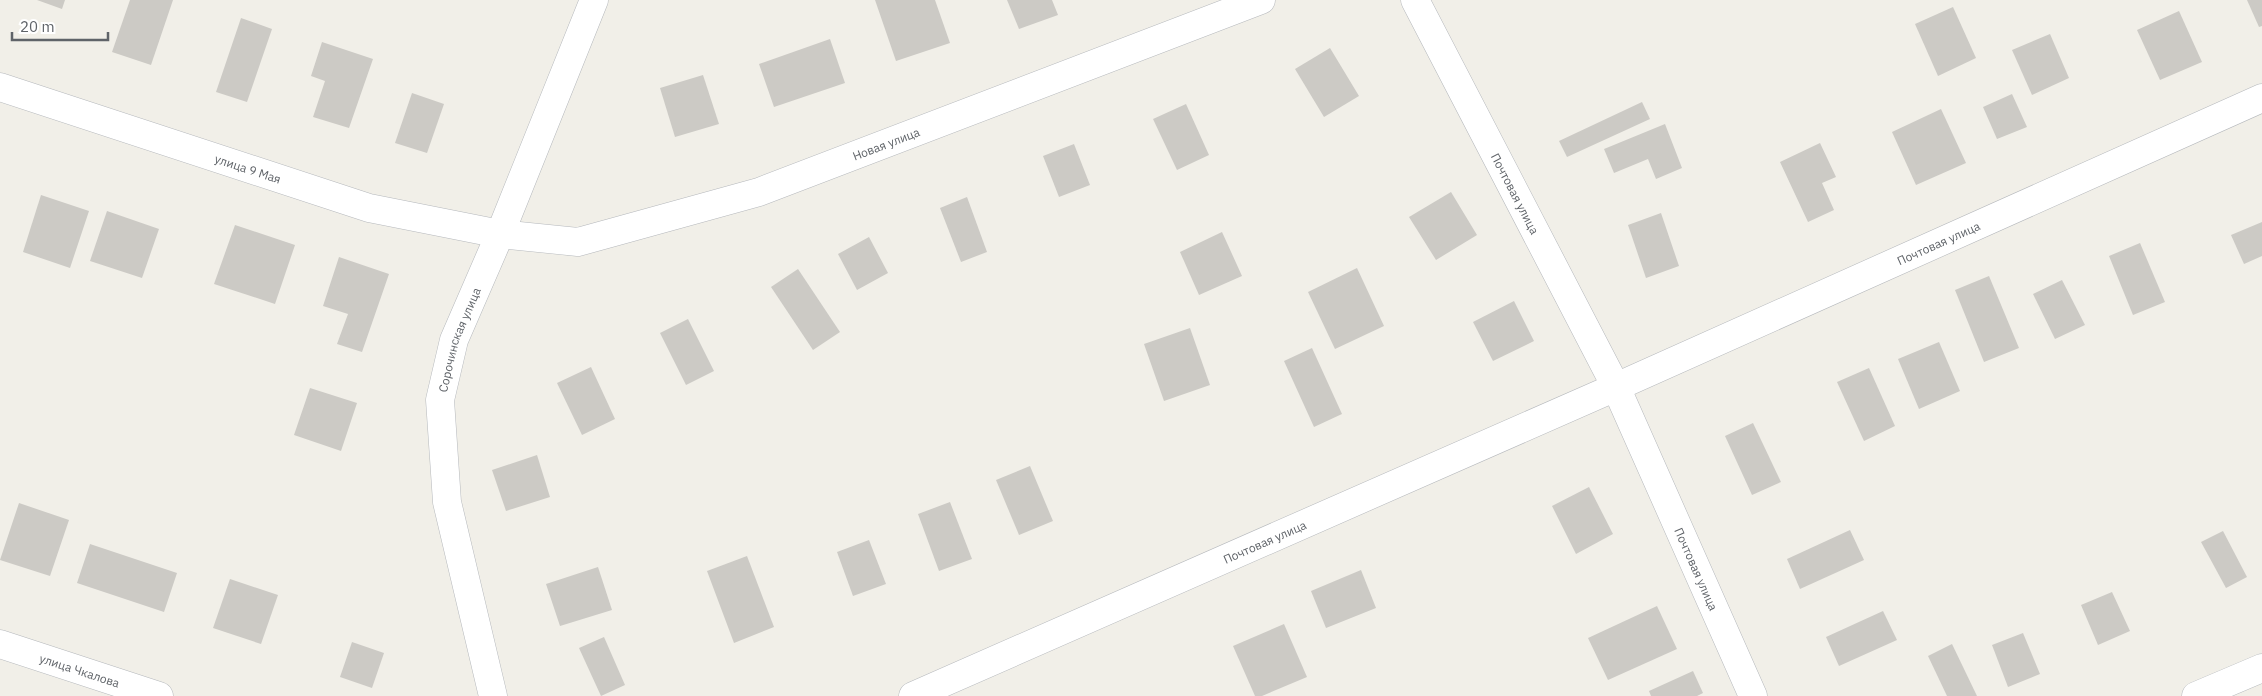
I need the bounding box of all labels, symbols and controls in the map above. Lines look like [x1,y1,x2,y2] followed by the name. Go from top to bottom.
[12,10,109,42] scale bar
[20,17,55,36] text: 20 m
[850,124,922,163] street label: Новая улица
[213,150,283,186] street label: улица 9 Мая
[1488,150,1543,237] street label: Почтовая улица
[1894,217,1983,268] street label: Почтовая улица
[435,284,484,394] street label: Сорочинская улица
[1221,516,1309,566] street label: Почтовая улица
[1672,525,1722,613] street label: Почтовая улица
[38,650,122,690] street label: улица Чкалова

